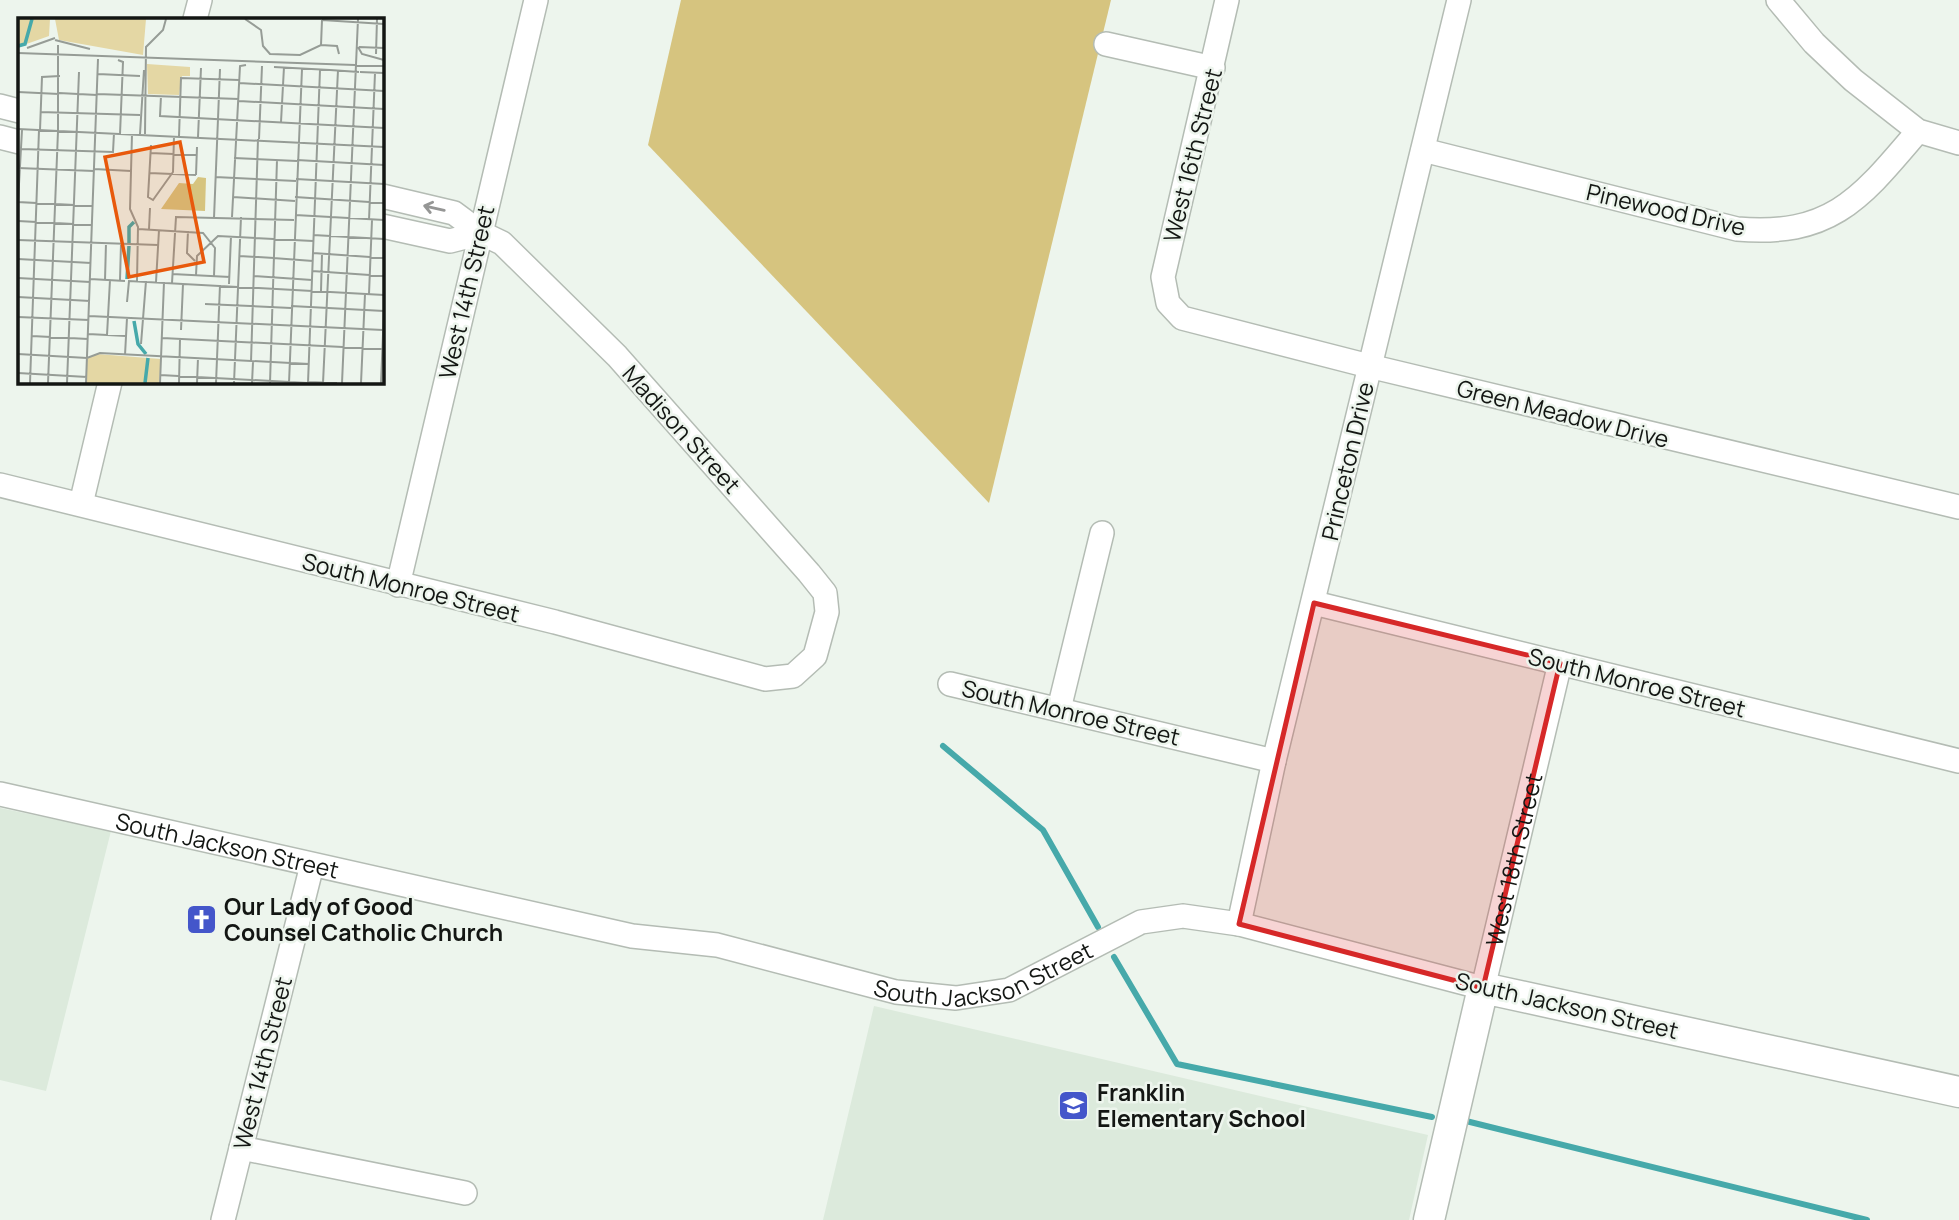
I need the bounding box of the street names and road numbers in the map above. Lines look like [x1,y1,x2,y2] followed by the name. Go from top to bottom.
[1155,65,1229,245] street label: West 16th Street
[1583,175,1749,243] street label: Pinewood Drive
[430,202,502,382] street label: West 14th Street
[616,358,748,500] street label: Madison Street
[1454,371,1672,455] street label: Green Meadow Drive
[1313,379,1381,543] street label: Princeton Drive
[299,545,523,629] street label: South Monroe Street
[1525,640,1749,724] street label: South Monroe Street
[959,671,1183,753] street label: South Monroe Street
[1477,770,1549,949] street label: West 18th Street
[113,804,342,886] street label: South Jackson Street
[870,934,1098,1014] street label: South Jackson Street
[1452,964,1682,1046] street label: South Jackson Street
[225,973,299,1153] street label: West 14th Street

